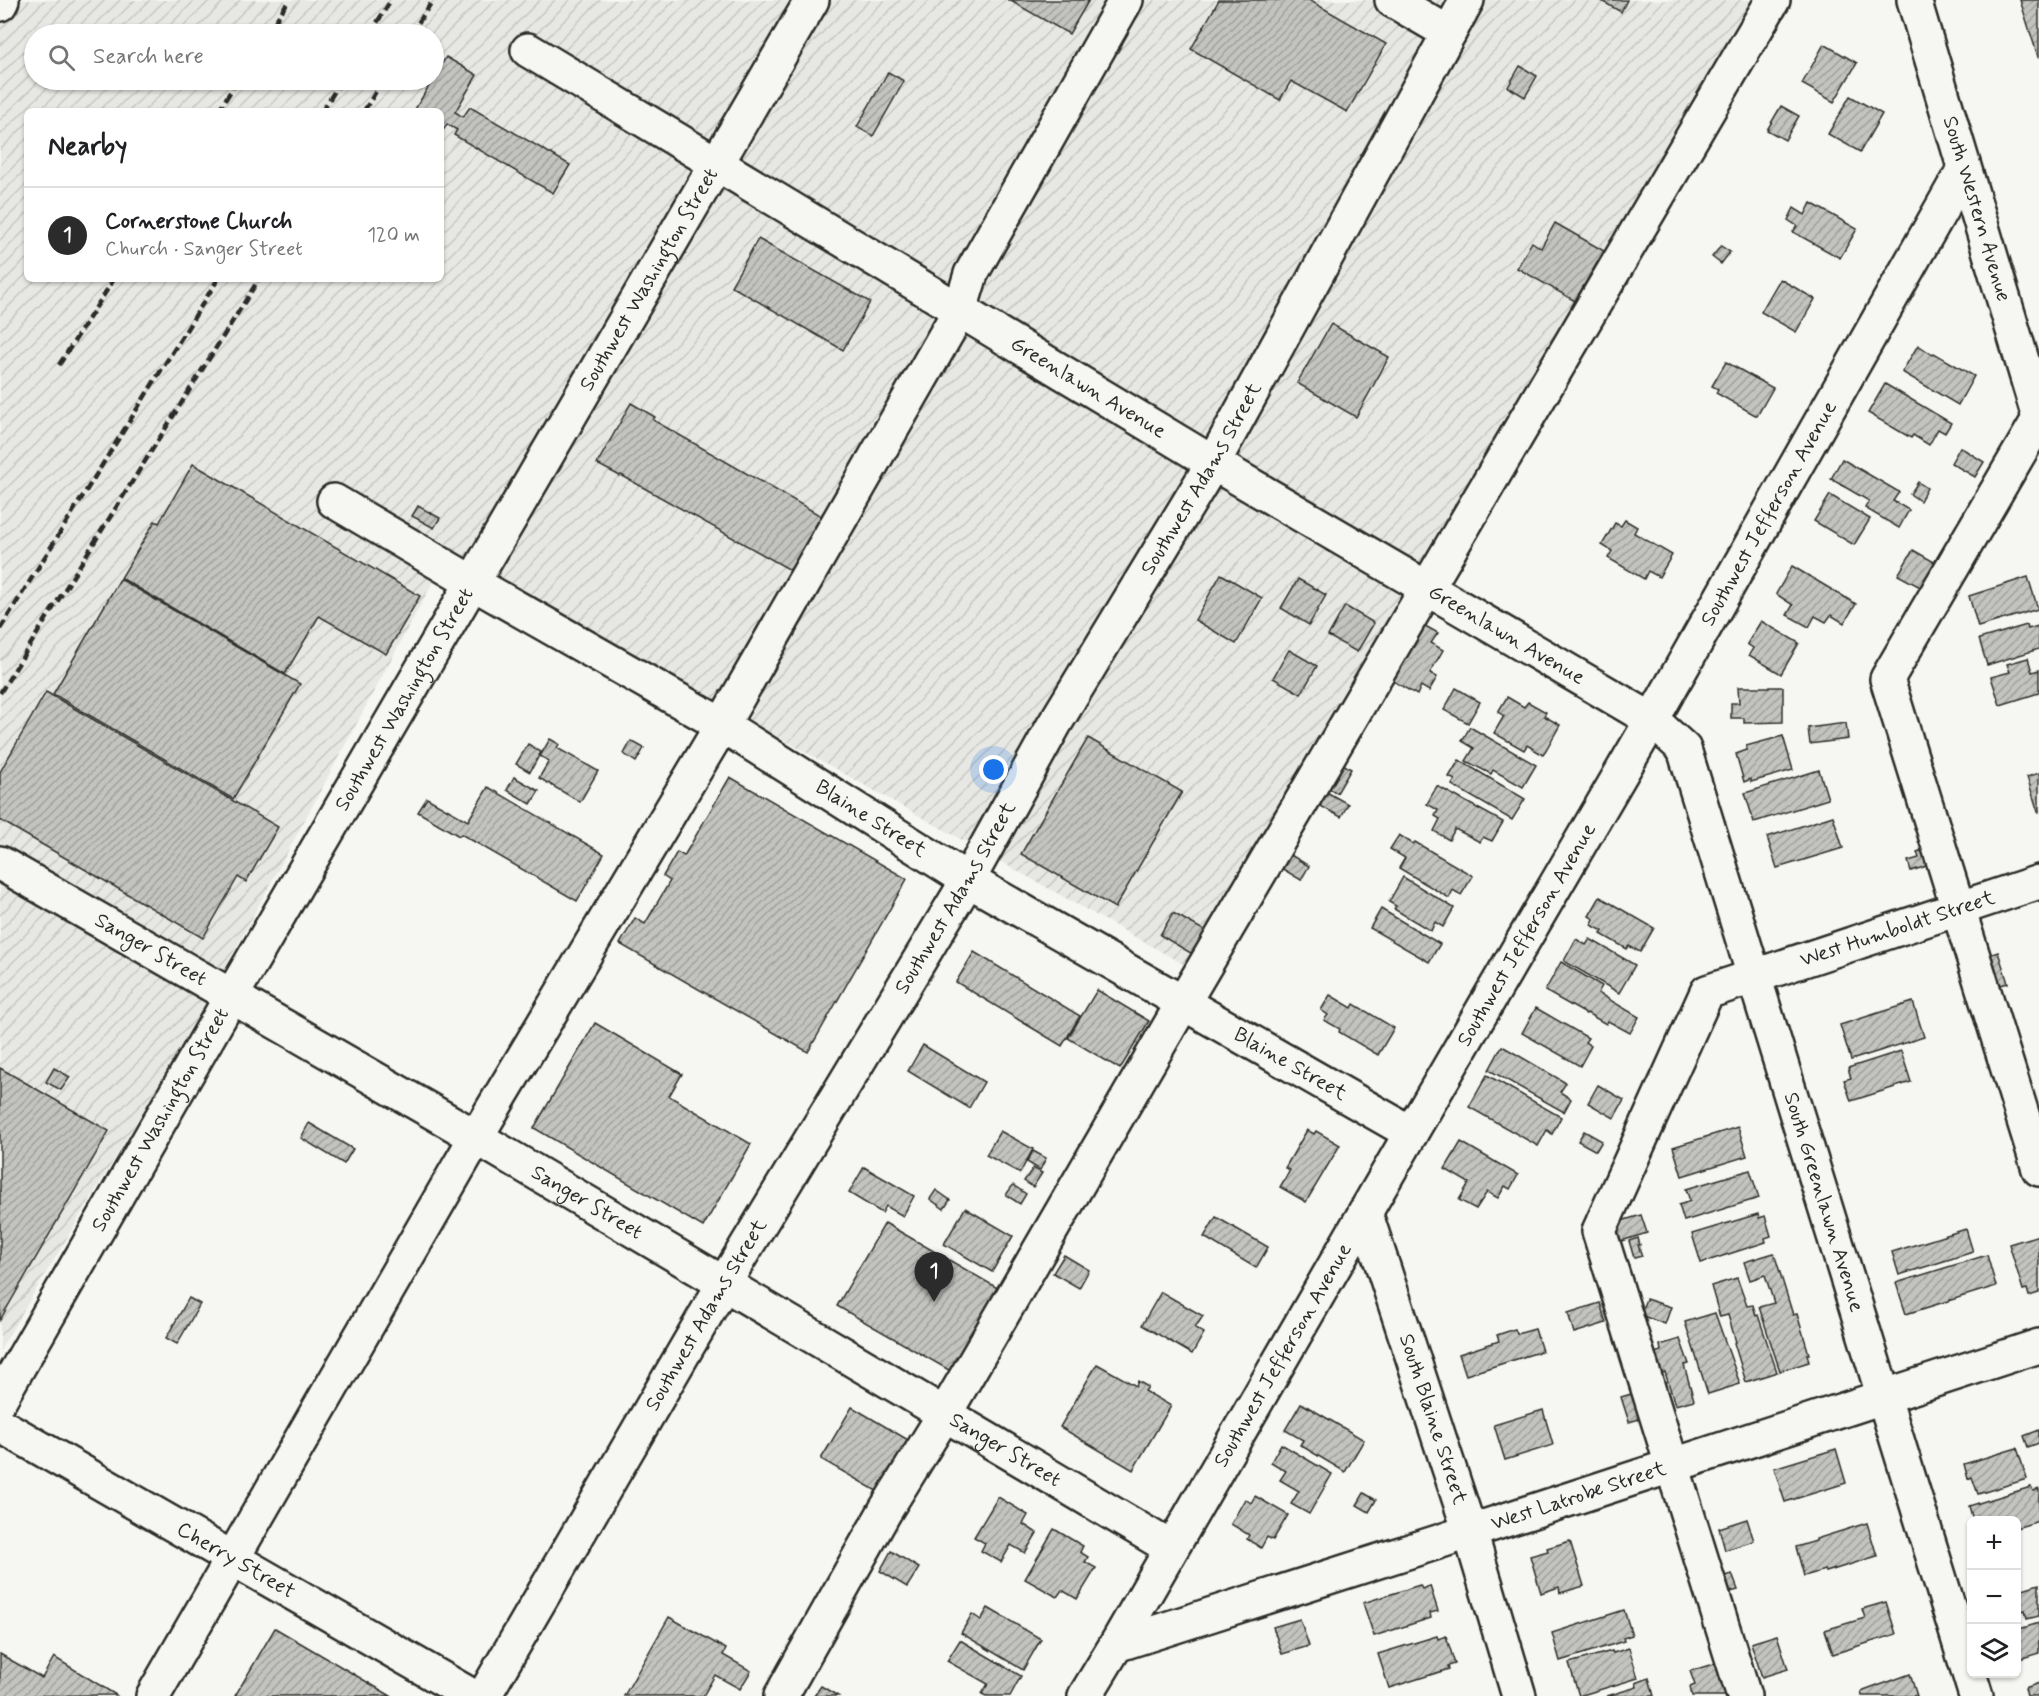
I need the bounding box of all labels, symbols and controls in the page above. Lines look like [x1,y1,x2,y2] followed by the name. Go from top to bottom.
[24,24,444,90] search box
[45,41,78,74] icon: search
[93,43,204,71] text: Search here
[1936,113,2018,305] street label: South Western Avenue
[48,130,127,164] text: Nearby
[573,163,725,396] street label: Southwest Washington Street
[105,208,292,236] text: Cornerstone Church
[63,222,72,249] text: 1
[367,222,420,249] text: 120 m
[105,236,303,263] text: Church · Sanger Street
[1005,330,1171,445] street label: Greenlawn Avenue
[1134,377,1269,580] street label: Southwest Adams Street
[1694,396,1844,631] street label: Southwest Jefferson Avenue
[1423,578,1590,692] street label: Greenlawn Avenue
[328,583,480,816] street label: Southwest Washington Street
[979,755,1008,784] your location
[810,773,932,865] street label: Blaine Street
[888,796,1023,999] street label: Southwest Adams Street
[1450,818,1603,1052] street label: Southwest Jefferson Avenue
[1796,883,1999,974] street label: West Humboldt Street
[90,906,212,993] street label: Sanger Street
[85,1003,236,1237] street label: Southwest Washington Street
[1229,1021,1353,1108] street label: Blaine Street
[1777,1089,1871,1315] street label: South Greenlawn Avenue
[526,1159,648,1247] street label: Sanger Street
[639,1213,774,1416] street label: Southwest Adams Street
[1207,1238,1359,1473] street label: Southwest Jefferson Avenue
[914,1252,954,1302] pin: 1
[1392,1330,1474,1509] street label: South Blaine Street
[944,1406,1066,1494] street label: Sanger Street
[1488,1454,1670,1538] street label: West Latrobe Street
[171,1515,300,1606] street label: Cherry Street
[1967,1516,2021,1678] map controls
[1967,1516,2021,1570] button: +
[1967,1570,2021,1624] button: −
[1967,1624,2021,1678] button: layers

